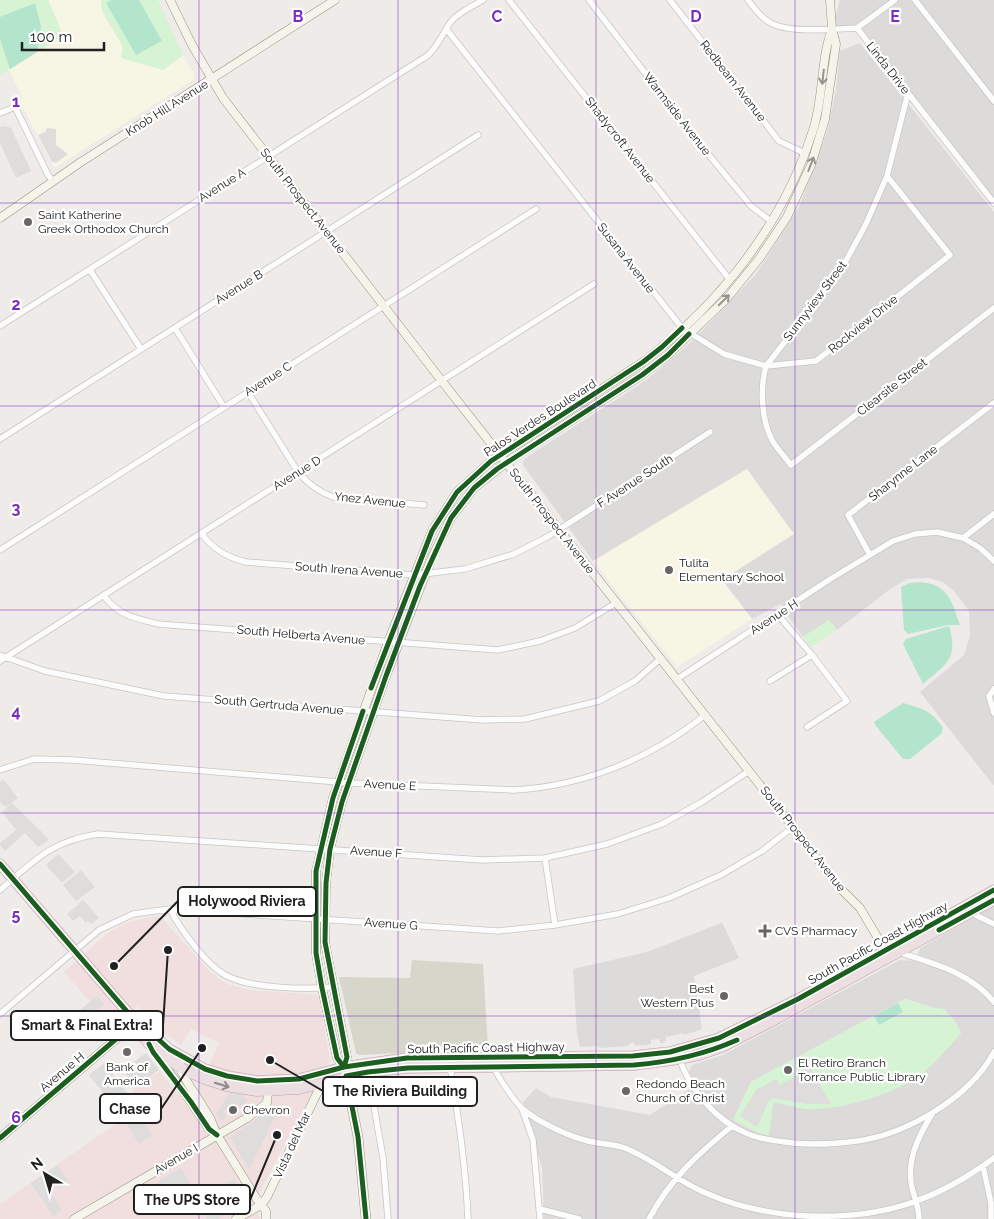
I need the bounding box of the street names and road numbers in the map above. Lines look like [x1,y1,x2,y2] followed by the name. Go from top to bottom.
[697,38,769,124] street label: Redbeam Avenue
[863,39,913,97] street label: Linda Drive
[640,70,714,158] street label: Warmside Avenue
[123,77,211,139] street label: Knob Hill Avenue
[582,94,658,186] street label: Shadycroft Avenue
[257,146,349,256] street label: South Prospect Avenue
[196,165,248,205] street label: Avenue A
[594,220,658,296] street label: Susana Avenue
[780,258,850,344] street label: Sunnyview Street
[213,267,265,307] street label: Avenue B
[826,292,900,356] street label: Rockview Drive
[854,355,930,419] street label: Clearsite Street
[242,359,294,399] street label: Avenue C
[481,376,599,460] street label: Palos Verdes Boulevard
[866,442,940,504] street label: Sharynne Lane
[595,451,675,511] street label: F Avenue South
[270,453,324,493] street label: Avenue D
[506,466,598,576] street label: South Prospect Avenue
[334,489,406,511] street label: Ynez Avenue
[295,559,403,581] street label: South Irena Avenue
[748,596,800,638] street label: Avenue H
[236,622,366,648] street label: South Helberta Avenue
[214,692,344,718] street label: South Gertruda Avenue
[363,777,417,793] street label: Avenue E
[757,784,849,894] street label: South Prospect Avenue
[349,843,403,861] street label: Avenue F
[806,898,951,987] street label: South Pacific Coast Highway
[364,915,418,933] street label: Avenue G
[407,1040,565,1056] street label: South Pacific Coast Highway
[37,1049,87,1095] street label: Avenue H
[270,1109,314,1181] street label: Vista del Mar
[152,1141,200,1177] street label: Avenue I

